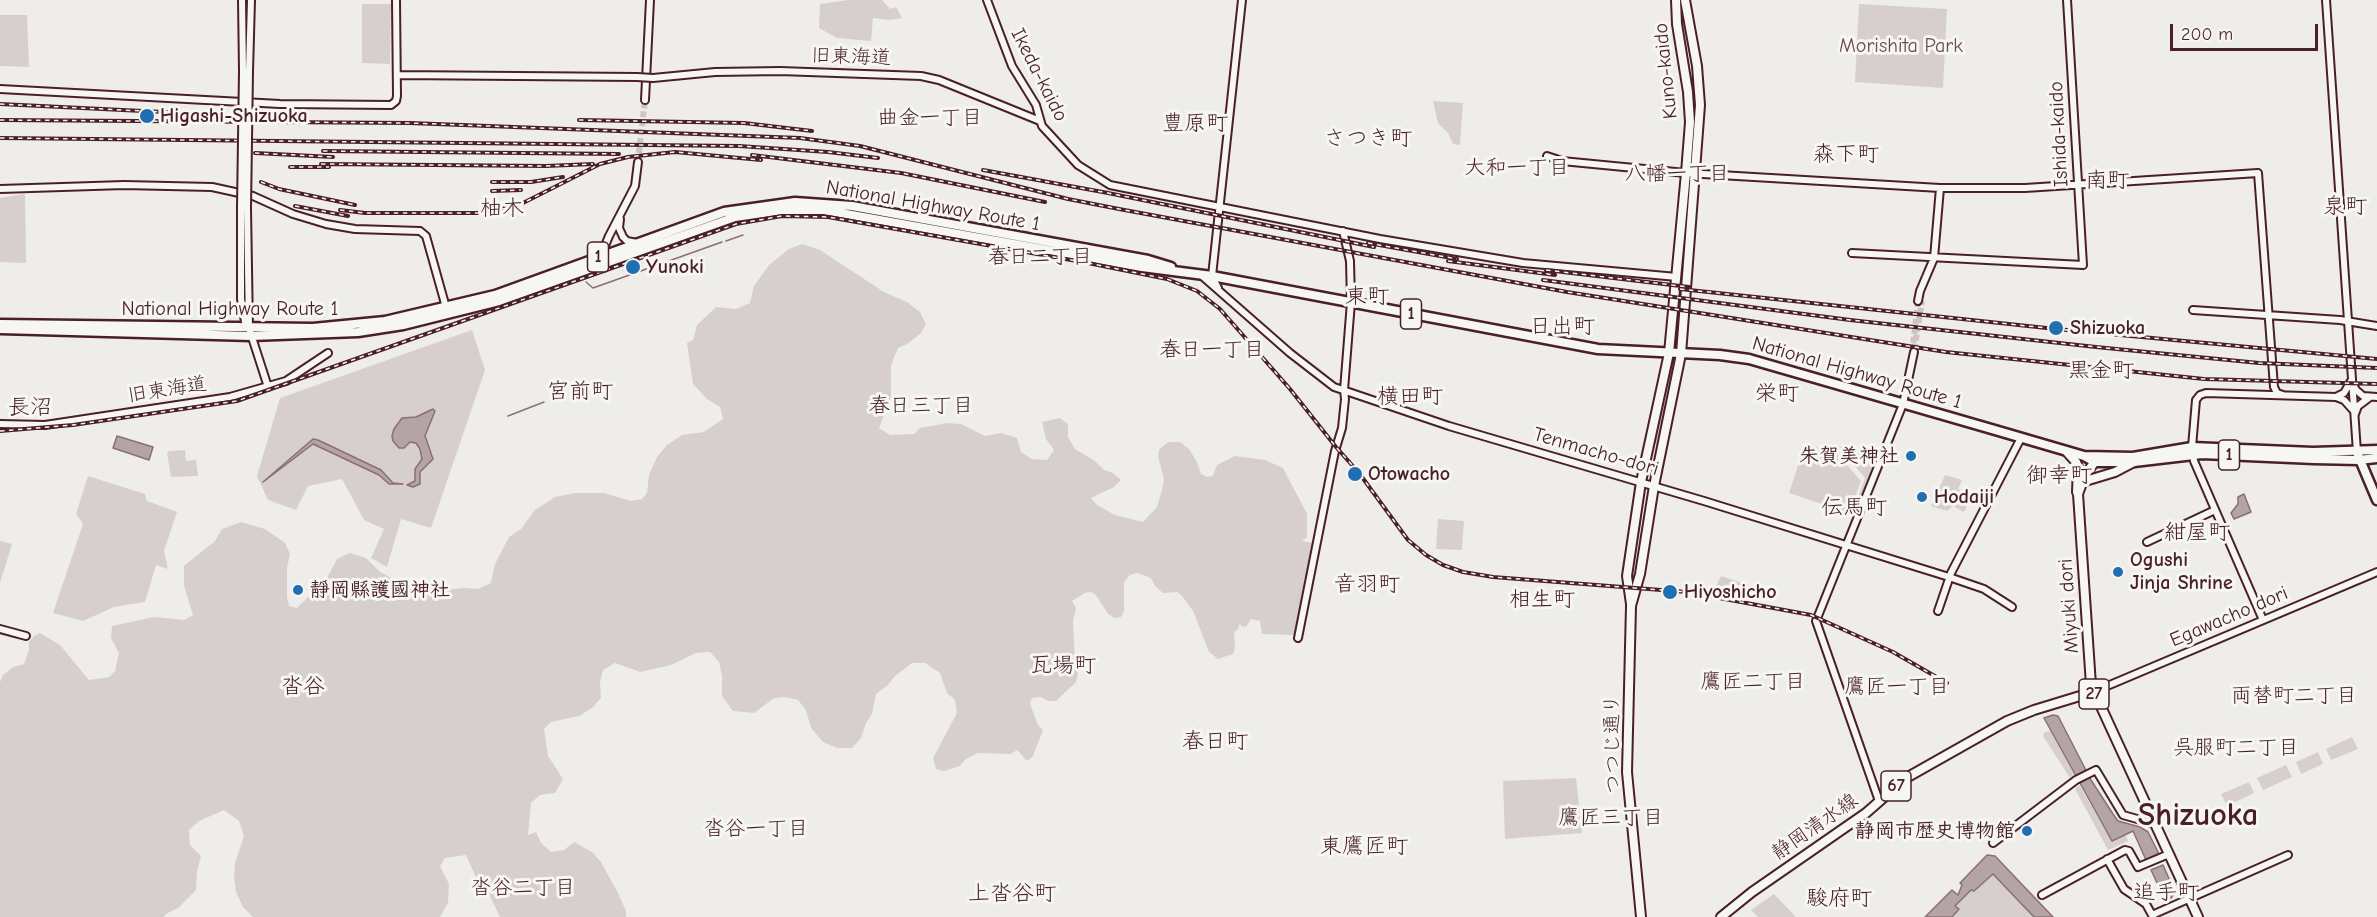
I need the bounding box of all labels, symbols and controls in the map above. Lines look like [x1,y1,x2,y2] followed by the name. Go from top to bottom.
[2173,12,2322,50] scale bar
[1649,22,1683,120] street label: Kuno-kaido
[1005,24,1073,126] street label: Ikeda-kaido
[2181,24,2233,45] text: 200 m
[1839,34,1963,58] park label: Morishita Park
[811,44,891,70] street label: 旧東海道
[2044,81,2074,187] street label: Ishida-kaido
[160,104,308,128] place label: Higashi-Shizuoka
[878,105,982,131] district label: 曲金一丁目
[138,107,156,125] marker: Higashi-Shizuoka
[1162,111,1228,137] district label: 豊原町
[1324,126,1412,152] district label: さつき町
[1813,142,1879,168] district label: 森下町
[1465,155,1569,181] district label: 大和一丁目
[1625,161,1729,187] district label: 八幡一丁目
[2085,168,2129,194] district label: 南町
[824,175,1042,237] street label: National Highway Route 1
[2323,194,2367,220] district label: 泉町
[480,196,524,222] district label: 柚木
[588,242,608,272] road number: 1
[988,244,1092,270] district label: 春日二丁目
[646,255,704,279] place label: Yunoki
[624,258,642,276] marker: Yunoki
[1345,284,1389,310] district label: 東町
[122,297,338,321] street label: National Highway Route 1
[1400,299,1422,329] road number: 1
[1529,314,1595,340] district label: 日出町
[2070,316,2145,340] place label: Shizuoka
[2047,319,2065,337] marker: Shizuoka
[1749,332,1965,414] street label: National Highway Route 1
[1160,337,1264,363] district label: 春日一丁目
[2068,358,2134,384] district label: 黒金町
[126,372,208,408] street label: 旧東海道
[547,379,613,405] district label: 宮前町
[1755,381,1799,407] district label: 栄町
[1377,384,1443,410] district label: 横田町
[869,393,973,419] district label: 春日三丁目
[8,395,52,421] district label: 長沼
[1530,423,1662,481] street label: Tenmacho-dori
[2218,440,2240,470] road number: 1
[1799,444,1899,468] place label: 朱賀美神社
[1904,449,1918,463] marker: 朱賀美神社
[1368,462,1450,486] place label: Otowacho
[2026,463,2092,489] district label: 御幸町
[1346,465,1364,483] marker: Otowacho
[1934,485,1994,509] place label: Hodaiji
[1915,490,1929,504] marker: Hodaiji
[1821,495,1887,521] district label: 伝馬町
[2164,520,2230,546] district label: 紺屋町
[2130,548,2233,595] place label: Ogushi Jinja Shrine
[2054,558,2084,654] street label: Miyuki dori
[2111,565,2125,579] marker: Ogushi Jinja Shrine
[1334,572,1400,598] district label: 音羽町
[310,578,450,602] place label: 靜岡縣護國神社
[1684,580,1777,604] place label: Hiyoshicho
[2166,581,2292,653] street label: Egawacho dori
[291,583,305,597] marker: 靜岡縣護國神社
[1661,583,1679,601] marker: Hiyoshicho
[1509,587,1575,613] district label: 相生町
[1030,653,1096,679] district label: 瓦場町
[1701,669,1805,695] district label: 鷹匠二丁目
[281,674,325,700] district label: 沓谷
[1845,674,1949,700] district label: 鷹匠一丁目
[2079,679,2109,709] road number: 27
[2231,683,2357,709] district label: 両替町二丁目
[1600,694,1626,794] street label: つつじ通り
[1182,729,1248,755] district label: 春日町
[2173,735,2299,761] district label: 呉服町二丁目
[1881,771,1911,801] road number: 67
[1767,788,1863,866] street label: 静岡清水線
[2138,797,2258,835] district label: Shizuoka
[1559,805,1663,831] district label: 鷹匠三丁目
[704,816,808,842] district label: 沓谷一丁目
[1855,819,2015,843] place label: 静岡市歴史博物館
[2020,824,2034,838] marker: 静岡市歴史博物館
[1320,834,1408,860] district label: 東鷹匠町
[471,875,575,901] district label: 沓谷二丁目
[2133,880,2199,906] district label: 追手町
[968,881,1056,907] district label: 上沓谷町
[1806,886,1872,912] district label: 駿府町

